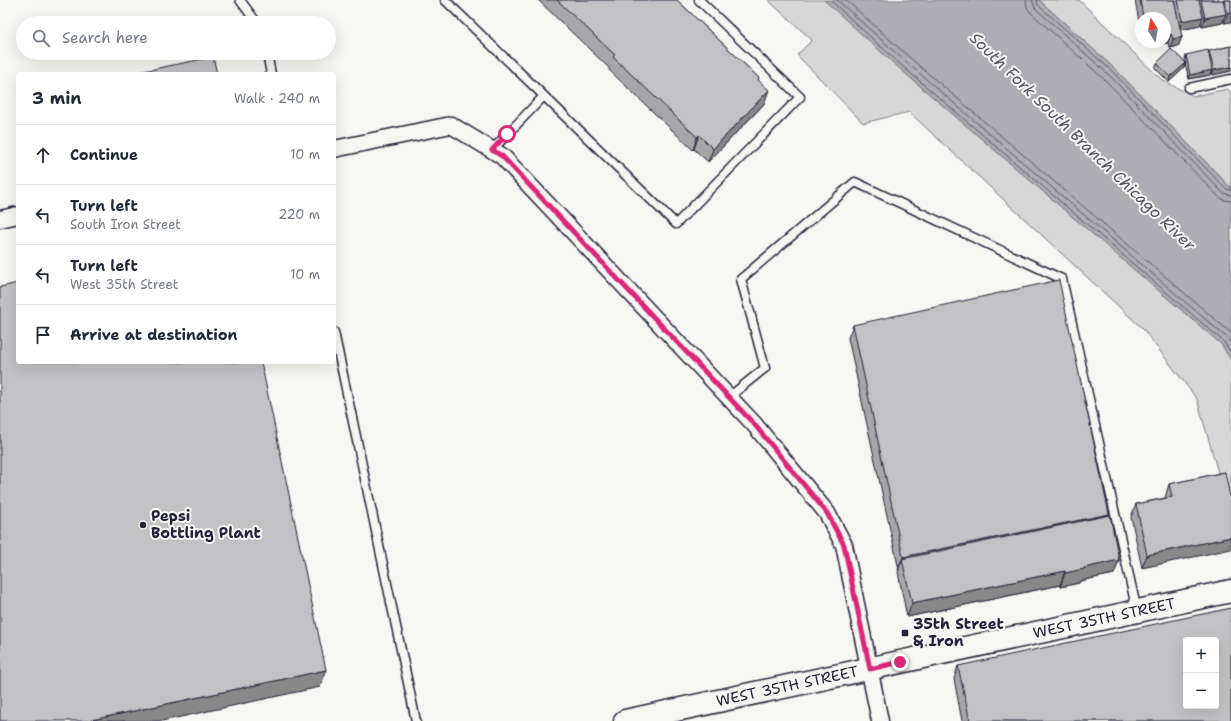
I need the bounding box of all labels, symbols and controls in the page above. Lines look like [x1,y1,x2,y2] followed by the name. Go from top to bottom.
[1135,12,1171,48] north arrow
[16,16,336,60] search box
[30,27,52,49] icon: search
[62,28,148,48] text: Search here
[965,28,1200,255] water label: South Fork South Branch Chicago River
[32,87,82,109] text: 3 min
[234,90,320,107] text: Walk · 240 m
[498,125,516,143] route start
[32,144,54,166] icon: ahead
[70,145,138,165] text: Continue
[290,146,320,163] text: 10 m
[70,196,138,216] text: Turn left
[32,204,54,226] icon: left
[278,206,320,223] text: 220 m
[70,216,181,233] text: South Iron Street
[70,256,138,276] text: Turn left
[32,264,54,286] icon: left
[290,266,320,283] text: 10 m
[70,276,178,293] text: West 35th Street
[32,324,54,346] icon: arrive
[70,325,238,345] text: Arrive at destination
[151,506,261,543] place label: Pepsi Bottling Plant
[138,520,148,530] marker: Pepsi Bottling Plant
[1031,593,1177,643] street label: WEST 35TH STREET
[913,614,1004,651] place label: 35th Street & Iron
[900,628,910,638] marker: 35th Street & Iron
[1183,637,1219,709] map controls
[1183,637,1219,673] button: +
[891,653,909,671] route end
[714,661,860,711] street label: WEST 35TH STREET
[1183,673,1219,709] button: −

